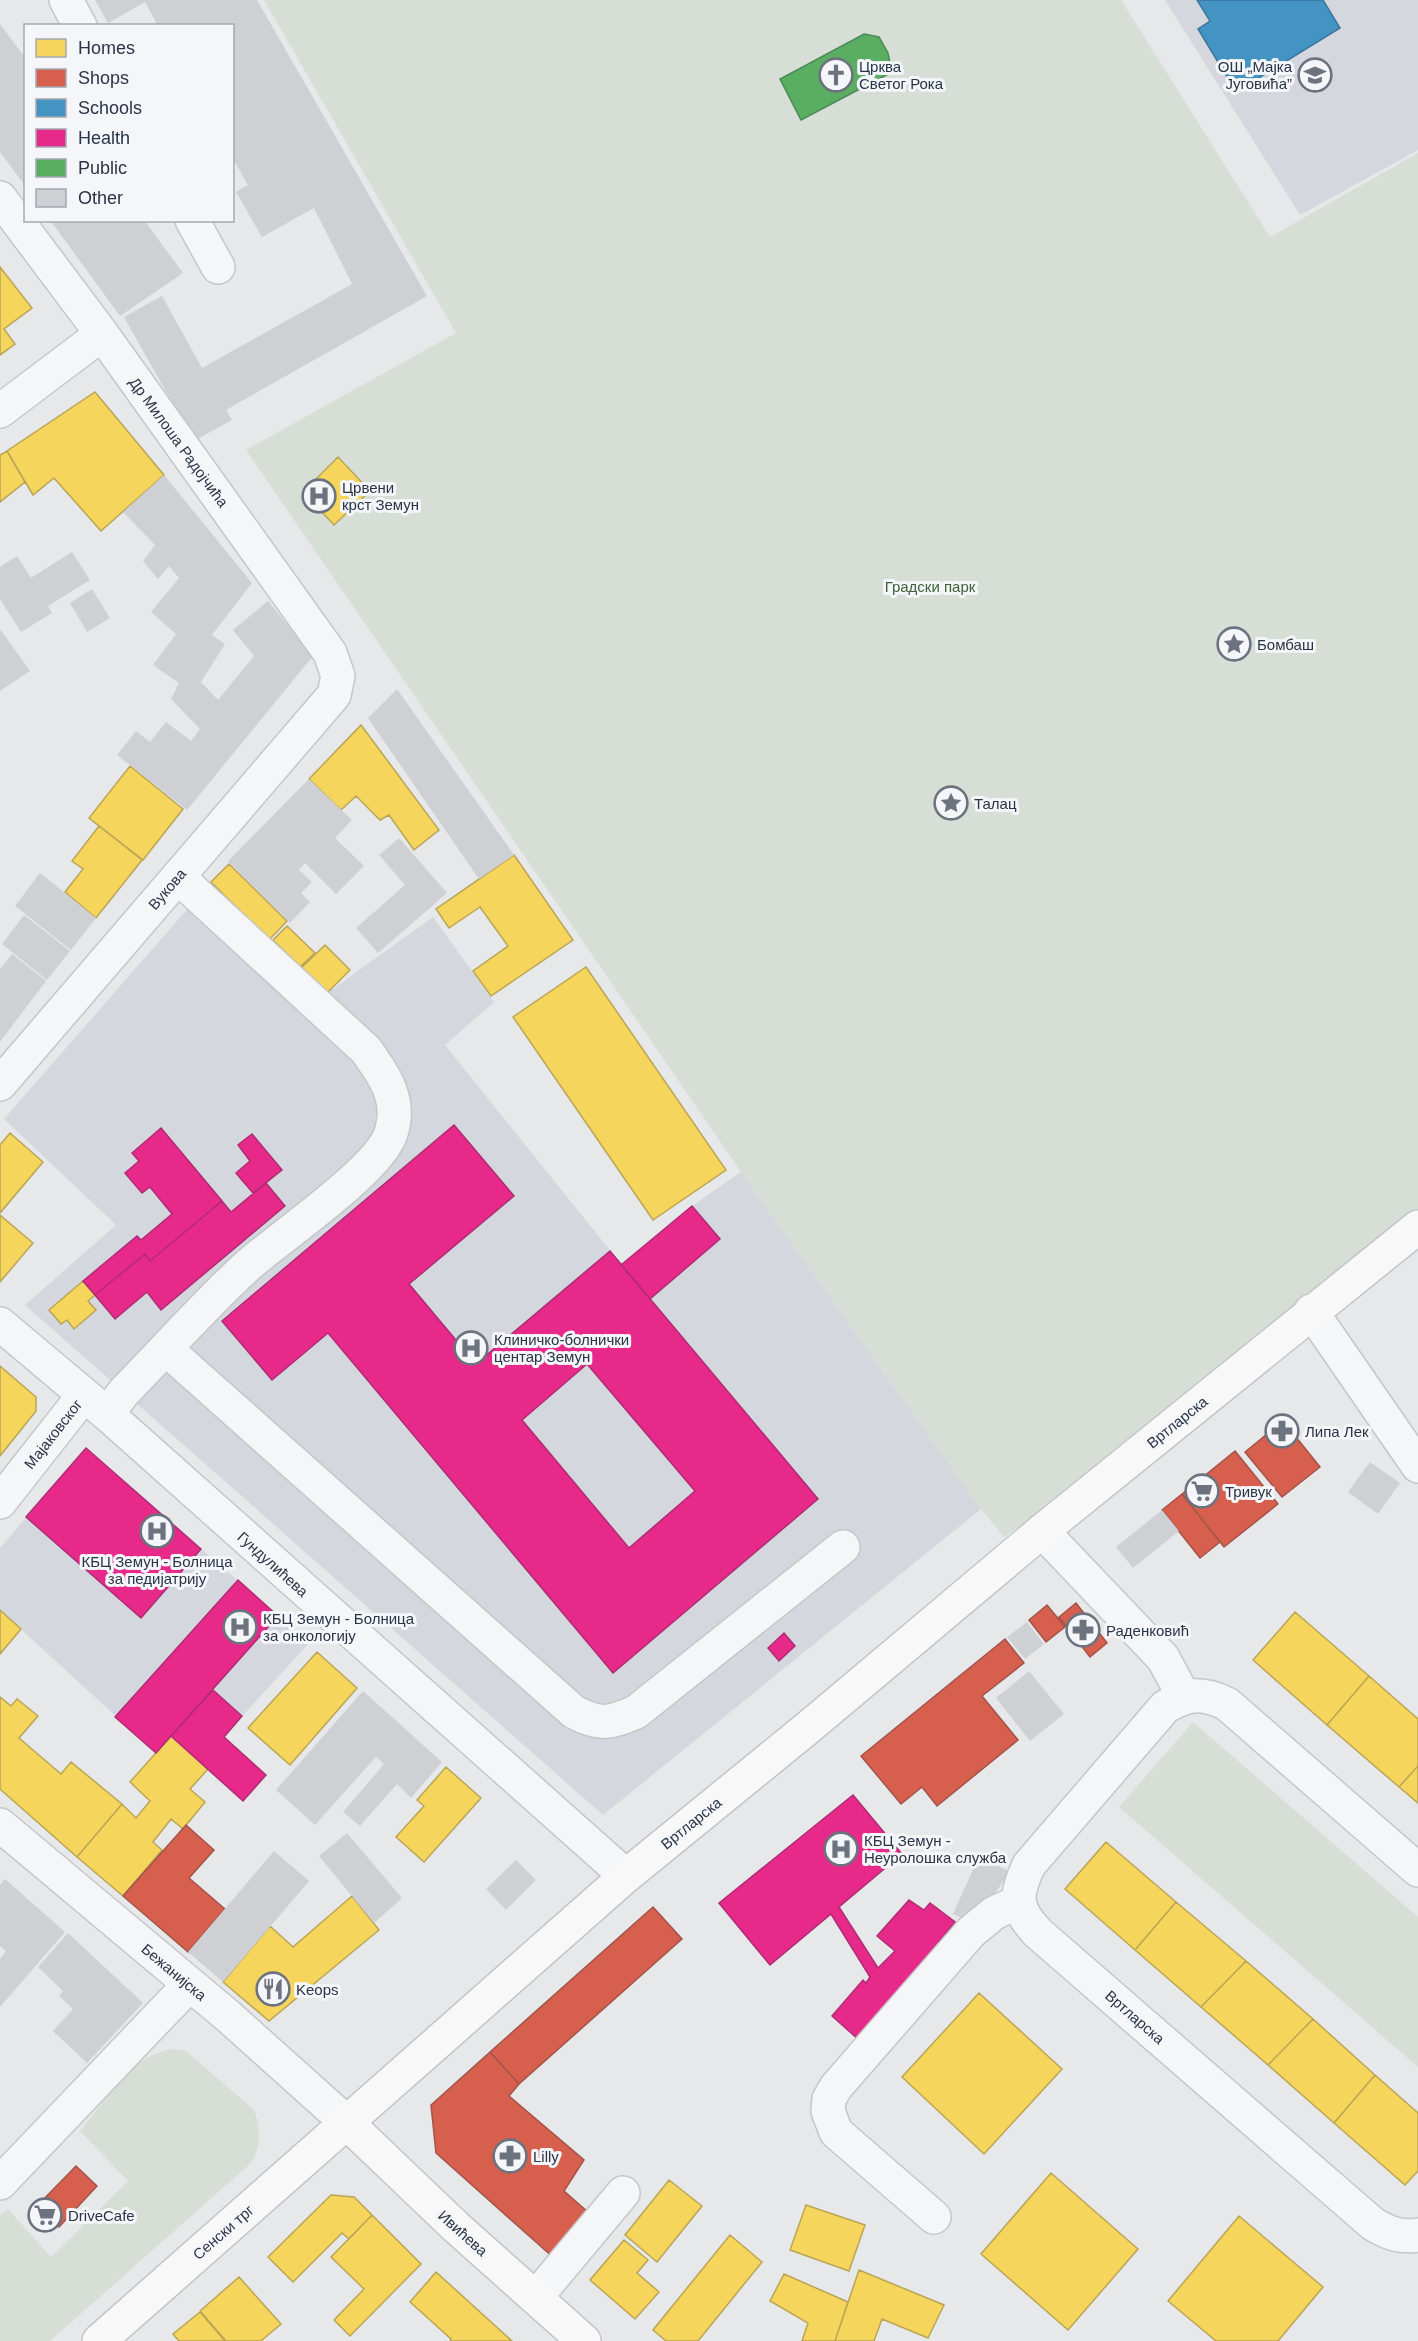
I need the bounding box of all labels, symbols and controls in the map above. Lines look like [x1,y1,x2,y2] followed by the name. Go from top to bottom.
[24,24,234,222] legend
[78,38,135,58] text: Homes
[818,57,854,93] church icon: Црква Светог Рока
[1297,57,1333,93] school or university icon: ОШ „Мајка Југовића”
[859,58,944,92] place label: Црква Светог Рока
[1218,58,1293,92] place label: ОШ „Мајка Југовића”
[78,68,129,88] text: Shops
[78,98,142,118] text: Schools
[78,128,130,148] text: Health
[78,158,127,178] text: Public
[78,188,123,208] text: Other
[126,374,232,511] street label: Др Милоша Радојчића
[301,478,337,514] hospital icon: Црвени крст Земун
[342,479,419,513] place label: Црвени крст Земун
[885,578,976,595] park label: Градски парк
[1216,626,1252,662] place icon: Бомбаш
[1257,636,1314,653] place label: Бомбаш
[933,785,969,821] place icon: Талац
[974,795,1017,812] place label: Талац
[145,865,190,913] street label: Вукова
[453,1330,489,1366] hospital icon: Клиничко-болнички центар Земун
[494,1331,629,1365] place label: Клиничко-болнички центар Земун
[1143,1392,1211,1451] street label: Вртларска
[21,1395,86,1472] street label: Мајаковског
[1264,1413,1300,1449] pharmacy icon: Липа Лек
[1305,1423,1369,1440] place label: Липа Лек
[1184,1473,1220,1509] supermarket icon: Тривук
[1225,1483,1272,1500] place label: Тривук
[139,1513,175,1549] hospital icon: КБЦ Земун - Болница за педијатрију
[234,1528,312,1600] street label: Гундулићева
[81,1553,233,1587] place label: КБЦ Земун - Болница за педијатрију
[222,1609,258,1645] hospital icon: КБЦ Земун - Болница за онкологију
[263,1610,415,1644] place label: КБЦ Земун - Болница за онкологију
[1065,1612,1101,1648] pharmacy icon: Раденковић
[1106,1622,1189,1639] place label: Раденковић
[657,1793,725,1852] street label: Вртларска
[823,1831,859,1867] hospital icon: КБЦ Земун - Неуролошка служба
[864,1832,1007,1866] place label: КБЦ Земун - Неуролошка служба
[138,1940,210,2004] street label: Бежанијска
[255,1971,291,2007] restaurant icon: Keops
[296,1981,339,1998] place label: Keops
[1102,1987,1169,2048] street label: Вртларска
[492,2138,528,2174] pharmacy icon: Lilly
[533,2148,559,2165] place label: Lilly
[27,2197,63,2233] supermarket icon: DriveCafe
[189,2201,257,2263] street label: Сенски трг
[68,2207,135,2224] place label: DriveCafe
[435,2207,491,2260] street label: Ивићева

